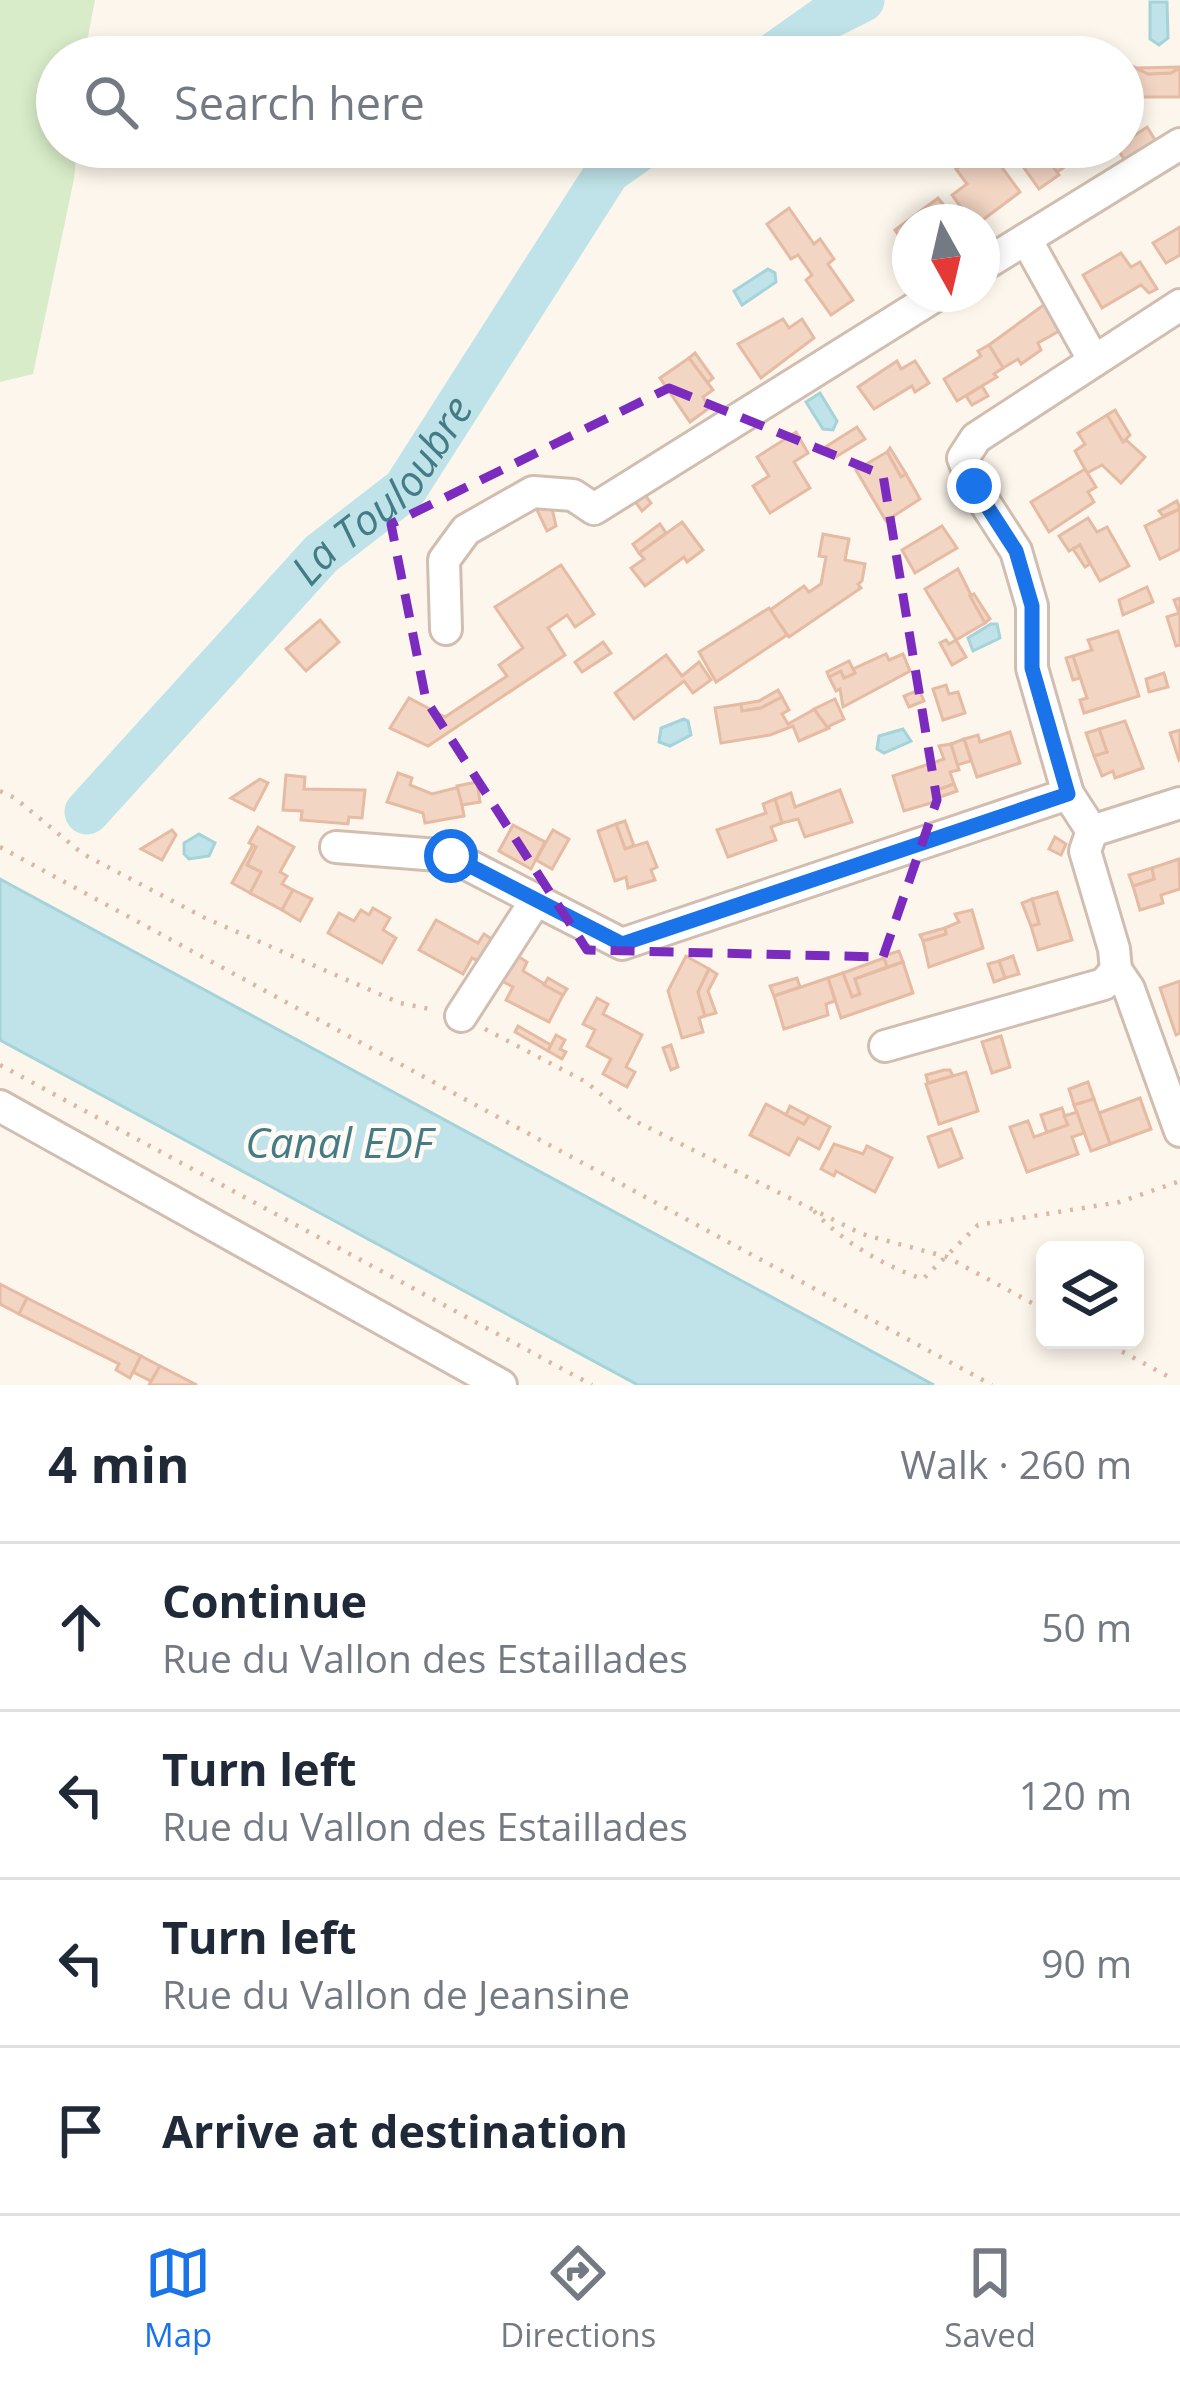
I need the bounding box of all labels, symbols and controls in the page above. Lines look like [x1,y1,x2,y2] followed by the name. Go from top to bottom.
[36,36,1144,168] search box
[78,69,144,135] icon: search
[174,72,425,133] text: Search here
[892,204,1000,312] north arrow
[277,384,484,596] water label: La Touloubre
[947,459,1001,513] route end
[424,829,478,883] route start
[245,1113,437,1170] water label: Canal EDF
[1036,1241,1144,1349] map controls
[1036,1241,1144,1349] button: layers
[48,1428,190,1498] text: 4 min
[900,1437,1132,1490] text: Walk · 260 m
[162,1570,367,1631] text: Continue
[48,1594,114,1660] icon: ahead
[1041,1600,1132,1653] text: 50 m
[162,1631,688,1684] text: Rue du Vallon des Estaillades
[162,1738,357,1799] text: Turn left
[48,1762,114,1828] icon: left
[1019,1768,1132,1821] text: 120 m
[162,1799,688,1852] text: Rue du Vallon des Estaillades
[162,1906,357,1967] text: Turn left
[48,1930,114,1996] icon: left
[1041,1936,1132,1989] text: 90 m
[162,1967,630,2020] text: Rue du Vallon de Jeansine
[48,2098,114,2164] icon: arrive
[162,2100,628,2161] text: Arrive at destination
[144,2240,212,2357] tab: Map
[500,2240,656,2357] tab: Directions
[944,2240,1036,2357] tab: Saved

